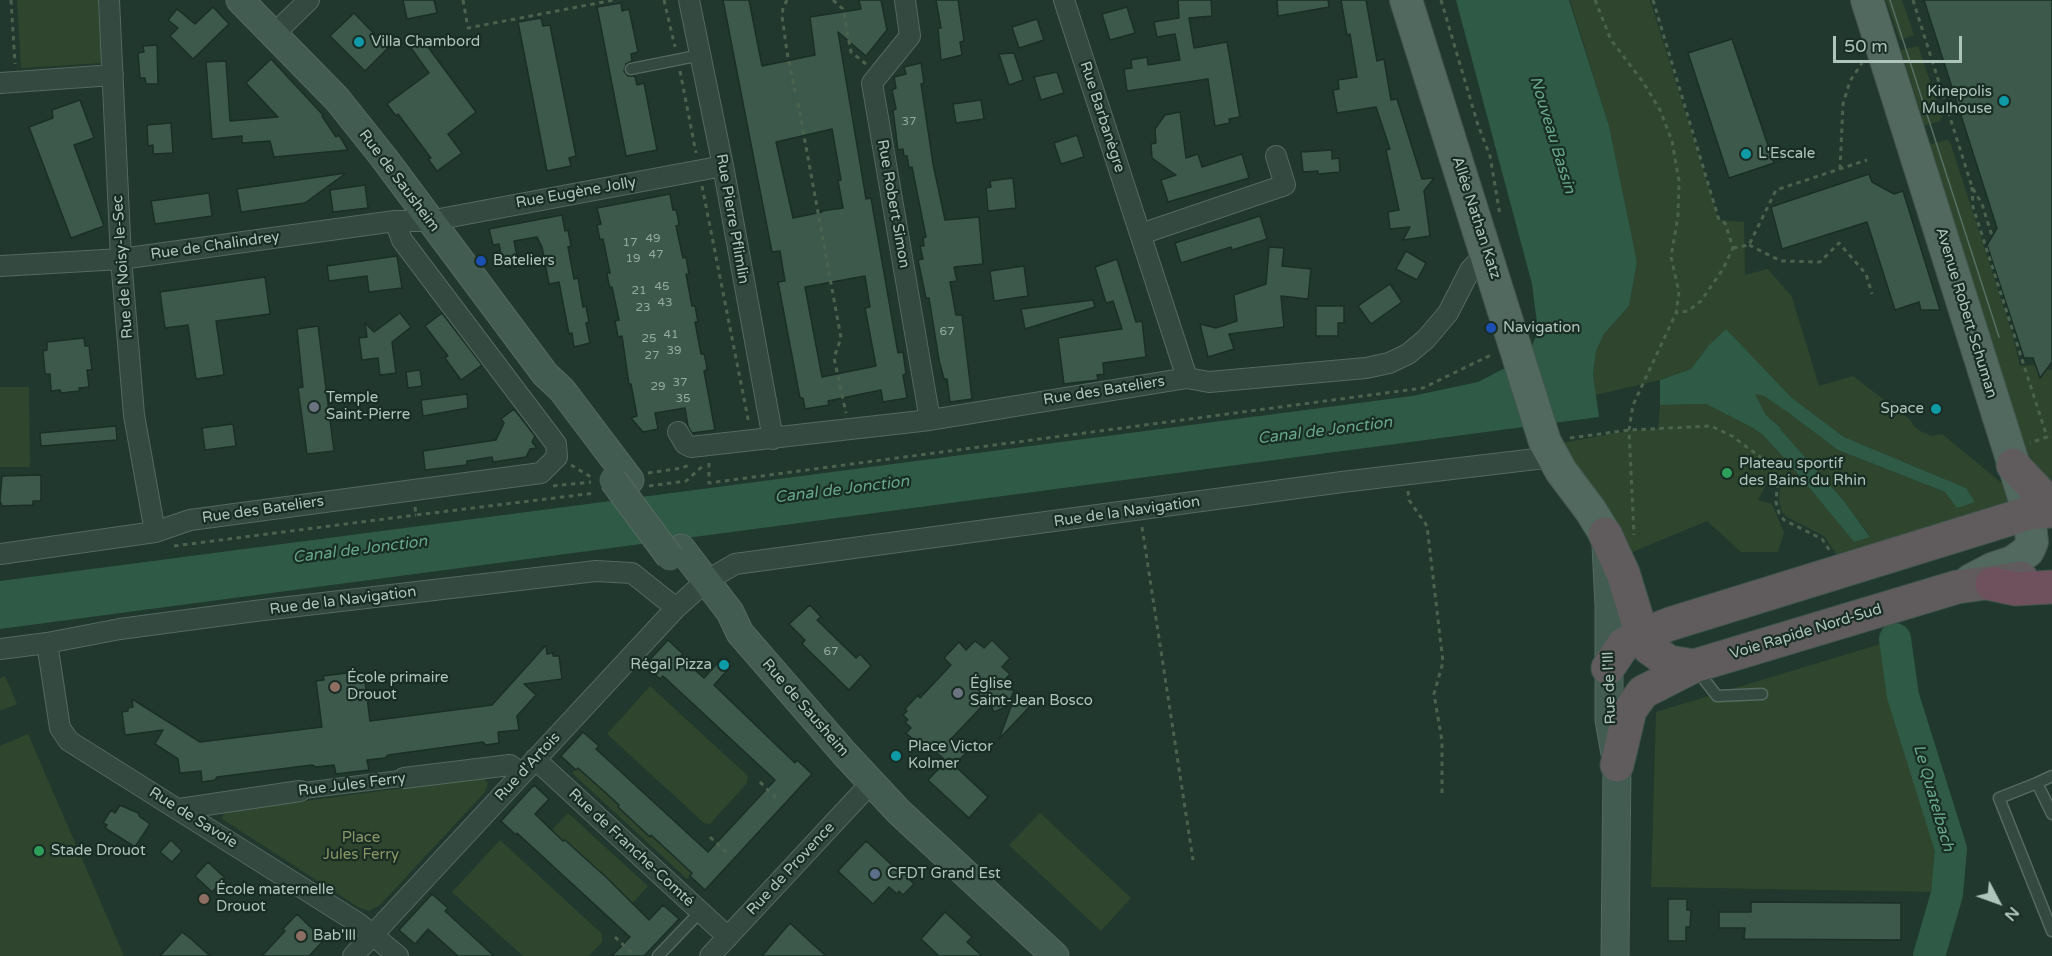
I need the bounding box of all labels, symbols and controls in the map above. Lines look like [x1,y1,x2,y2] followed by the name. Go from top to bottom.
[1836,24,1965,62] scale bar
[371,33,480,51] place label: Villa Chambord
[352,35,366,49] marker: Villa Chambord
[1844,35,1888,57] text: 50 m
[1076,59,1128,175] street label: Rue Barbanègre
[1525,74,1579,196] water label: Nouveau Bassin
[1922,83,1992,118] place label: Kinepolis Mulhouse
[1997,94,2011,108] marker: Kinepolis Mulhouse
[901,115,917,129] house number: 37
[355,126,443,236] street label: Rue de Sausheim
[873,138,913,270] street label: Rue Robert Simon
[1758,145,1815,163] place label: L'Escale
[1739,147,1753,161] marker: L'Escale
[712,153,752,285] street label: Rue Pierre Pflimlin
[1448,155,1504,281] street label: Allée Nathan Katz
[514,174,638,212] street label: Rue Eugène Jolly
[109,195,137,339] street label: Rue de Noisy-le-Sec
[1931,225,2001,401] street label: Avenue Robert Schuman
[149,228,281,264] street label: Rue de Chalindrey
[645,232,661,246] house number: 49
[622,236,638,250] house number: 17
[648,248,664,262] house number: 47
[493,252,555,270] place label: Bateliers
[625,252,641,266] house number: 19
[474,254,488,268] marker: Bateliers
[654,280,670,294] house number: 45
[631,284,647,298] house number: 21
[657,296,673,310] house number: 43
[635,301,651,315] house number: 23
[1503,319,1580,337] place label: Navigation
[1484,321,1498,335] marker: Navigation
[939,325,955,339] house number: 67
[663,328,679,342] house number: 41
[641,332,657,346] house number: 25
[666,344,682,358] house number: 39
[644,349,660,363] house number: 27
[1042,372,1166,410] street label: Rue des Bateliers
[672,376,688,390] house number: 37
[650,380,666,394] house number: 29
[326,389,410,424] place label: Temple Saint-Pierre
[675,392,691,406] house number: 35
[307,400,321,414] marker: Temple Saint-Pierre
[1881,400,1924,418] place label: Space
[1929,402,1943,416] marker: Space
[1257,413,1393,449] water label: Canal de Jonction
[1739,455,1866,490] place label: Plateau sportif des Bains du Rhin
[1720,466,1734,480] marker: Plateau sportif des Bains du Rhin
[774,472,910,508] water label: Canal de Jonction
[201,493,325,527] street label: Rue des Bateliers
[1053,493,1201,531] street label: Rue de la Navigation
[292,532,428,568] water label: Canal de Jonction
[269,583,417,619] street label: Rue de la Navigation
[1728,600,1884,664] street label: Voie Rapide Nord-Sud
[823,645,839,659] house number: 67
[1600,651,1620,725] street label: Rue de l'Ill
[630,656,712,674] place label: Régal Pizza
[758,656,852,760] street label: Rue de Sausheim
[717,658,731,672] marker: Régal Pizza
[347,669,448,704] place label: École primaire Drouot
[970,675,1093,710] place label: Église Saint-Jean Bosco
[328,680,342,694] marker: École primaire Drouot
[951,686,965,700] marker: Église Saint-Jean Bosco
[492,729,564,805] street label: Rue d'Artois
[908,738,993,773] place label: Place Victor Kolmer
[1909,742,1957,854] water label: Le Quatelbach
[889,749,903,763] marker: Place Victor Kolmer
[297,769,407,801] street label: Rue Jules Ferry
[145,784,241,852] street label: Rue de Savoie
[565,785,697,911] street label: Rue de Franche-Comté
[743,819,839,919] street label: Rue de Provence
[323,829,399,864] park label: Place Jules Ferry
[51,842,146,860] place label: Stade Drouot
[32,844,46,858] marker: Stade Drouot
[887,865,1001,883] place label: CFDT Grand Est
[868,867,882,881] marker: CFDT Grand Est
[1968,872,2028,932] north arrow
[216,881,334,916] place label: École maternelle Drouot
[197,892,211,906] marker: École maternelle Drouot
[2000,902,2023,925] text: N
[313,927,356,945] place label: Bab'Ill
[294,929,308,943] marker: Bab'Ill

